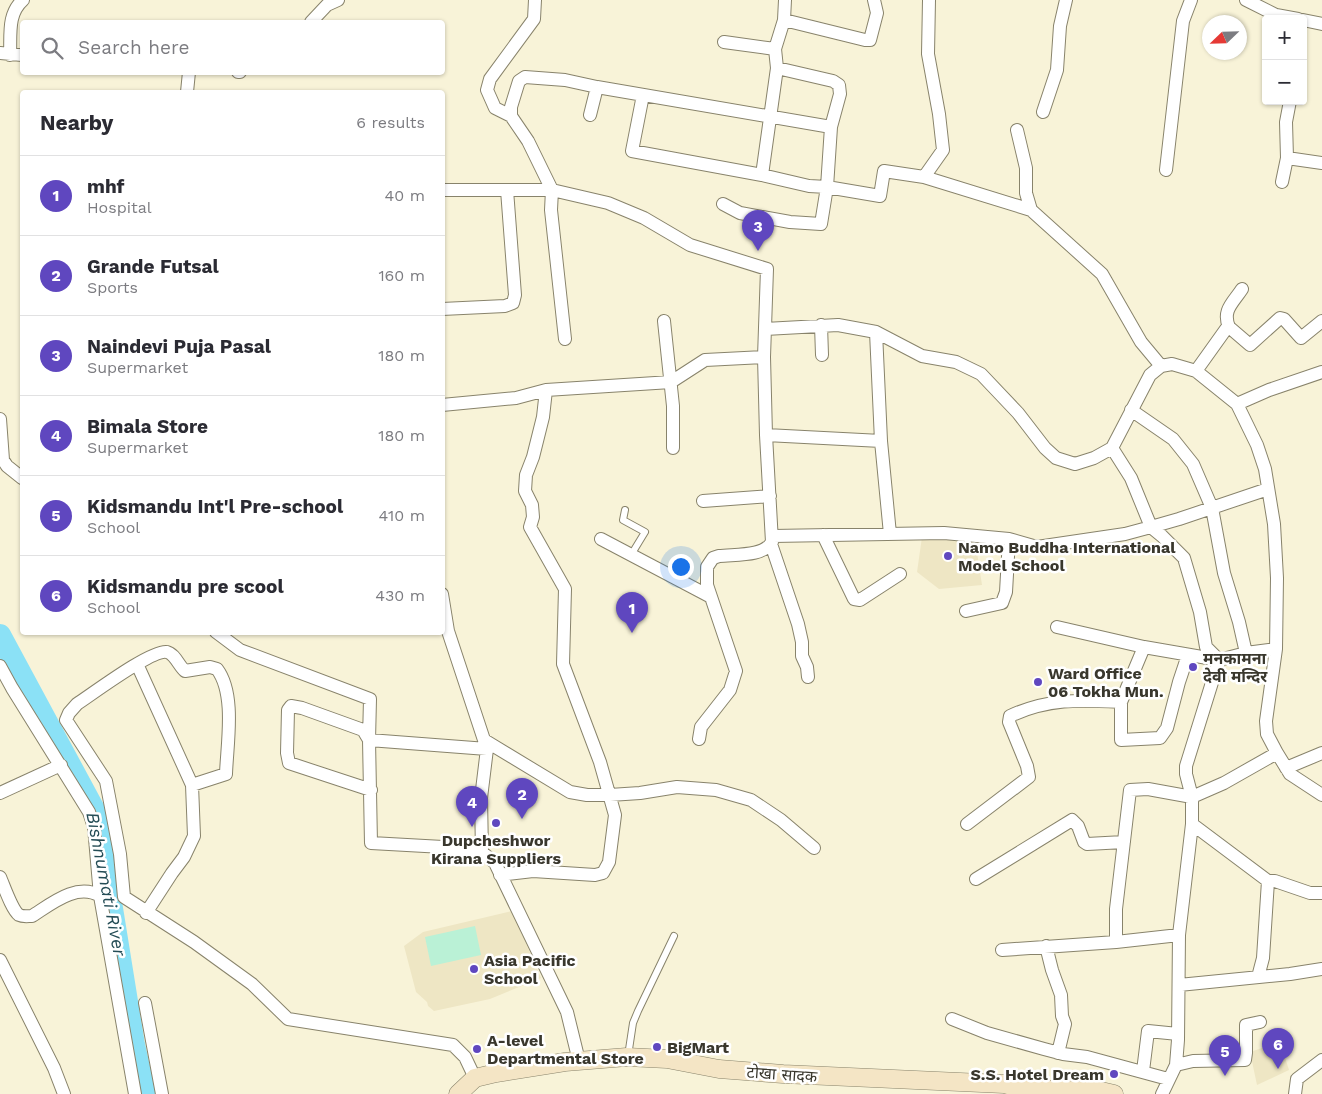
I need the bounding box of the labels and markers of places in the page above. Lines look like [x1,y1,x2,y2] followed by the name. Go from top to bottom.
[742,210,774,251] pin: 3
[958,538,1176,575] place label: Namo Buddha International Model School
[942,550,954,562] marker: Namo Buddha International Model School
[616,592,648,633] pin: 1
[1203,649,1268,686] place label: मनकामना देवी मन्दिर
[1187,661,1199,673] marker: मनकामना देवी मन्दिर
[1048,664,1164,701] place label: Ward Office 06 Tokha Mun.
[1032,676,1044,688] marker: Ward Office 06 Tokha Mun.
[506,778,538,819] pin: 2
[456,786,488,827] pin: 4
[490,817,502,829] marker: Dupcheshwor Kirana Suppliers
[431,831,562,868] place label: Dupcheshwor Kirana Suppliers
[484,951,576,988] place label: Asia Pacific School
[468,963,480,975] marker: Asia Pacific School
[1262,1028,1294,1069] pin: 6
[487,1031,644,1068] place label: A-level Departmental Store
[1209,1035,1241,1076] pin: 5
[667,1038,729,1057] place label: BigMart
[651,1041,663,1053] marker: BigMart
[471,1043,483,1055] marker: A-level Departmental Store
[970,1065,1104,1084] place label: S.S. Hotel Dream
[1108,1068,1120,1080] marker: S.S. Hotel Dream

